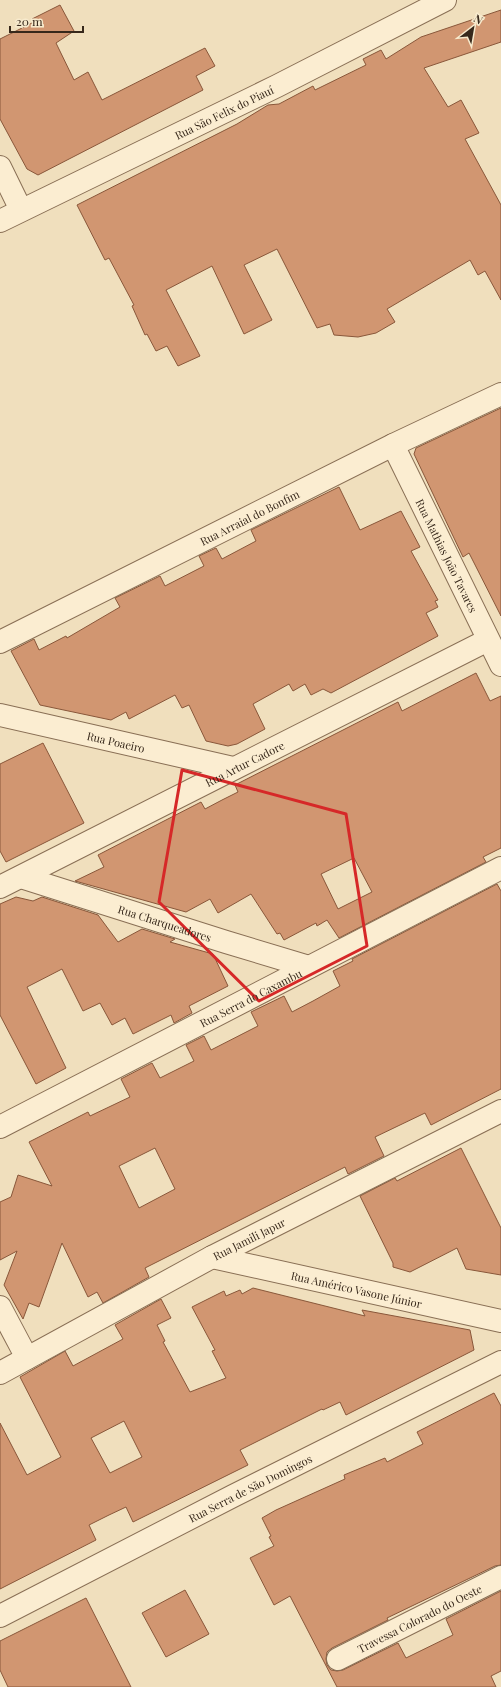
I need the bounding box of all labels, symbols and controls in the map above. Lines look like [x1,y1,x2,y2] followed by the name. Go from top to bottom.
[10,8,83,34] scale bar
[453,8,493,48] north arrow
[471,11,486,28] text: N
[16,13,43,29] text: 20 m
[172,81,276,142] street label: Rua São Felix do Piauí
[197,486,302,548] street label: Rua Arraial do Bonfim
[413,496,482,615] street label: Rua Mathias João Tavares
[86,728,146,755] street label: Rua Poaeiro
[202,737,287,790] street label: Rua Artur Cadore
[116,901,214,944] street label: Rua Charqueadores
[197,965,305,1030] street label: Rua Serra do Caxambu
[210,1214,288,1263] street label: Rua Jamili Japur
[290,1267,423,1311] street label: Rua Américo Vasone Júnior
[186,1450,314,1525] street label: Rua Serra de São Domingos
[355,1580,484,1656] street label: Travessa Colorado do Oeste

